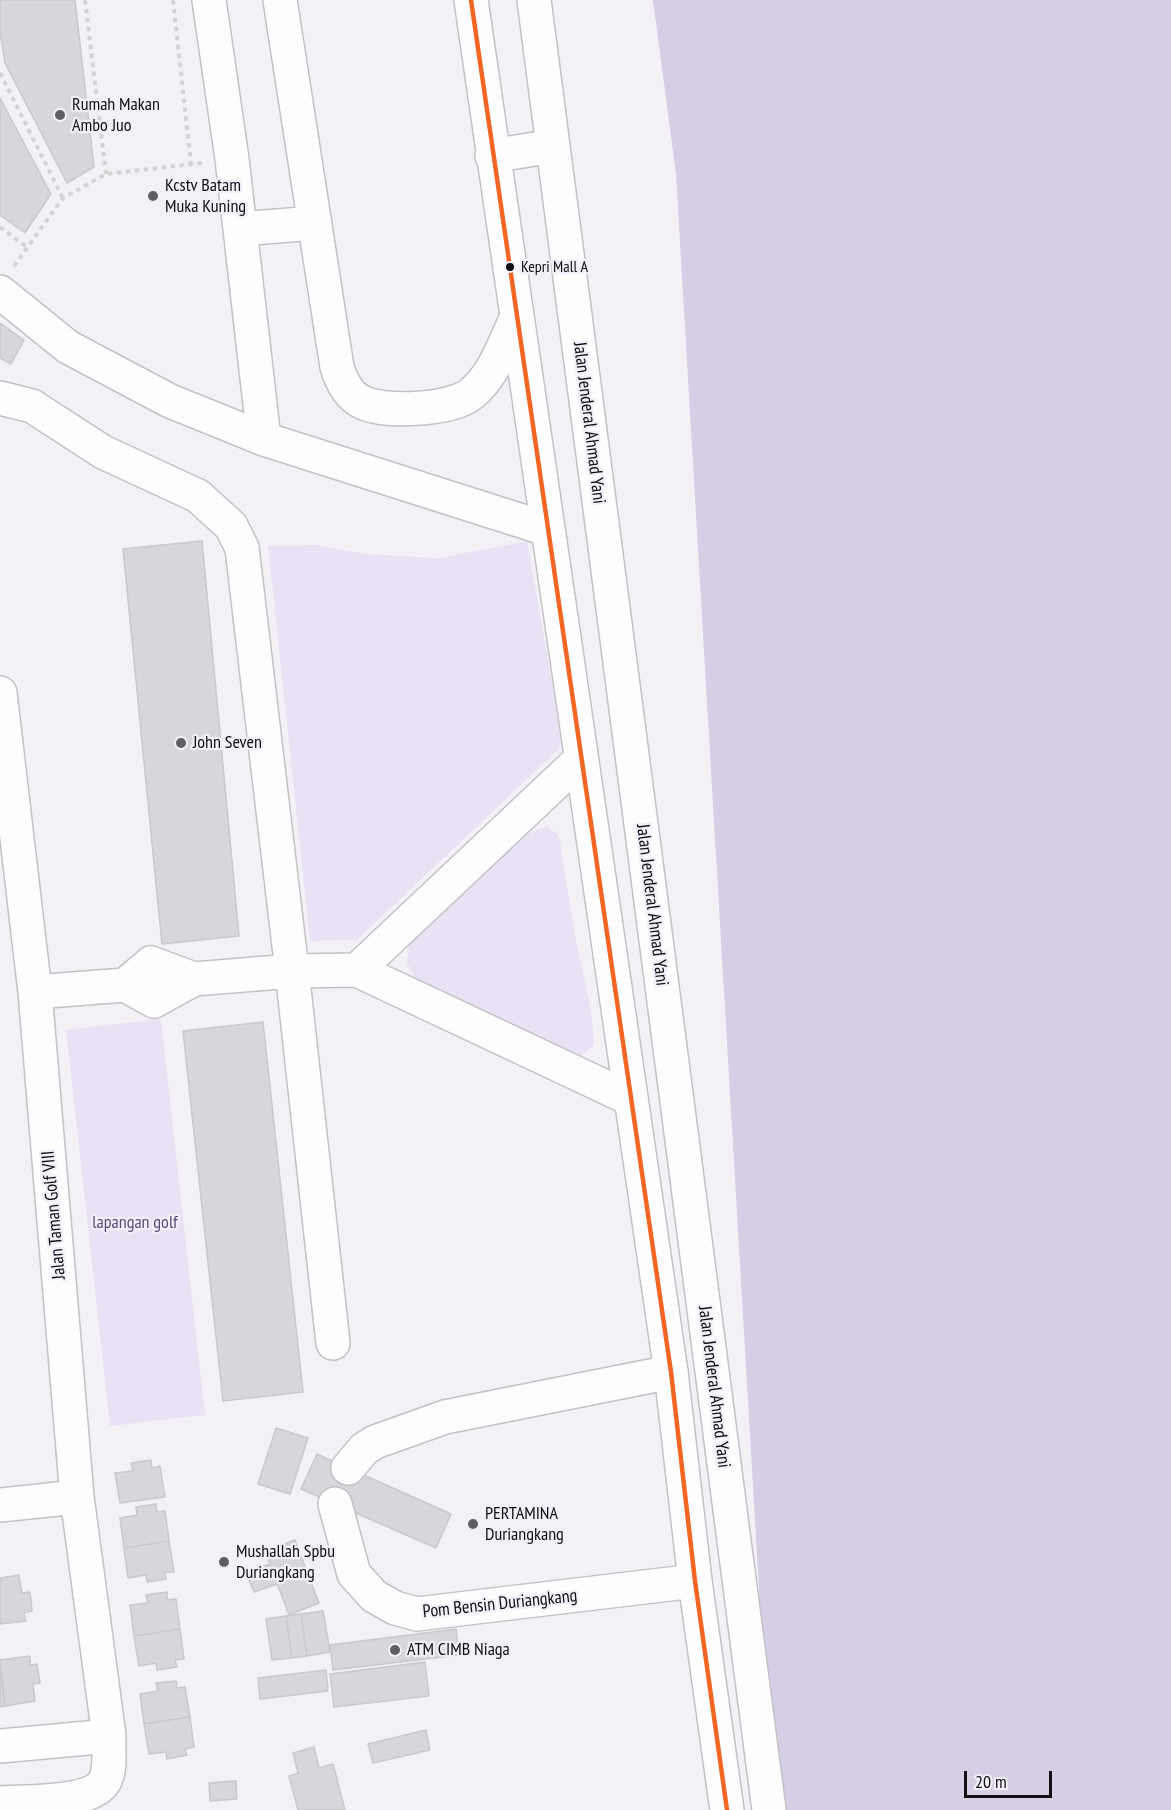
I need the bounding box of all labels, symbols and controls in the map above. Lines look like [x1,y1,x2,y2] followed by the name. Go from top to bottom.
[72,94,160,136] place label: Rumah Makan Ambo Juo
[53,108,67,122] marker: Rumah Makan Ambo Juo
[165,175,246,218] place label: Kcstv Batam Muka Kuning
[146,189,160,203] marker: Kcstv Batam Muka Kuning
[521,257,588,277] place label: Kepri Mall A
[504,261,516,273] marker: Kepri Mall A
[568,341,610,505] street label: Jalan Jenderal Ahmad Yani
[193,732,262,754] place label: John Seven
[174,736,188,750] marker: John Seven
[631,823,673,987] street label: Jalan Jenderal Ahmad Yani
[38,1150,70,1280] street label: Jalan Taman Golf VIII
[92,1212,178,1234] park label: lapangan golf
[693,1305,735,1469] street label: Jalan Jenderal Ahmad Yani
[485,1503,564,1546] place label: PERTAMINA Duriangkang
[466,1517,480,1531] marker: PERTAMINA Duriangkang
[236,1541,335,1584] place label: Mushallah Spbu Duriangkang
[217,1555,231,1569] marker: Mushallah Spbu Duriangkang
[422,1585,578,1623] street label: Pom Bensin Duriangkang
[407,1639,510,1661] place label: ATM CIMB Niaga
[388,1643,402,1657] marker: ATM CIMB Niaga
[967,1759,1056,1797] scale bar
[975,1770,1007,1793] text: 20 m

